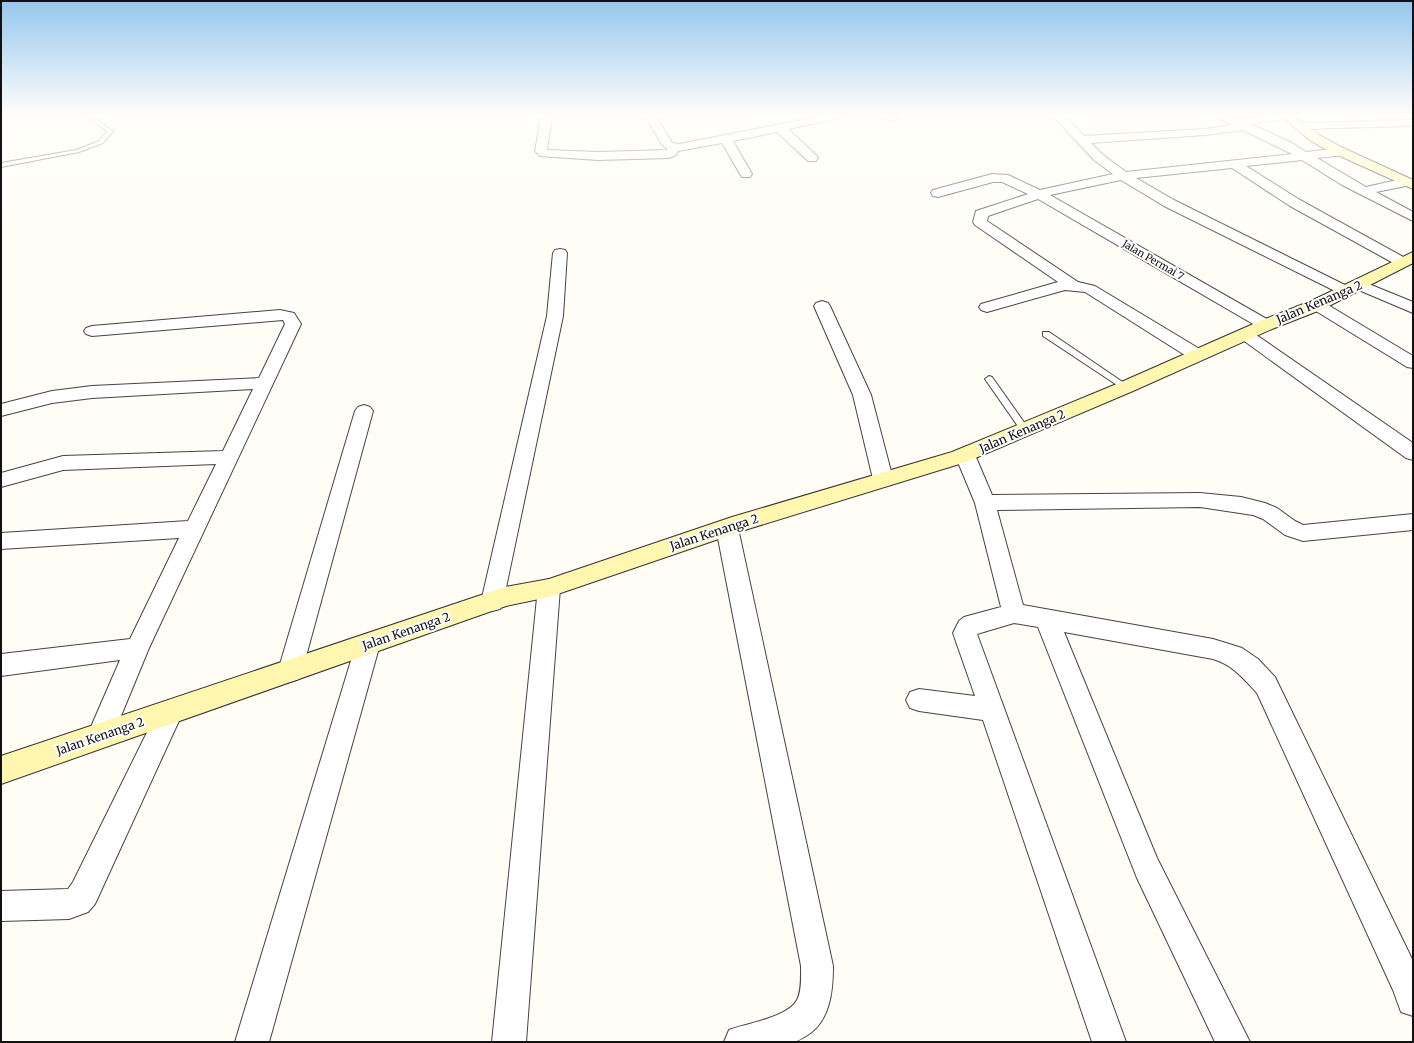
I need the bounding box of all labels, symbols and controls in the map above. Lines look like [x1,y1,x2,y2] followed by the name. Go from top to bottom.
[1119,237,1186,283] street label: Jalan Permai 7
[1273,277,1364,327] street label: Jalan Kenanga 2
[976,406,1067,456] street label: Jalan Kenanga 2
[667,511,760,554] street label: Jalan Kenanga 2
[359,609,452,653] street label: Jalan Kenanga 2
[53,714,146,758] street label: Jalan Kenanga 2

